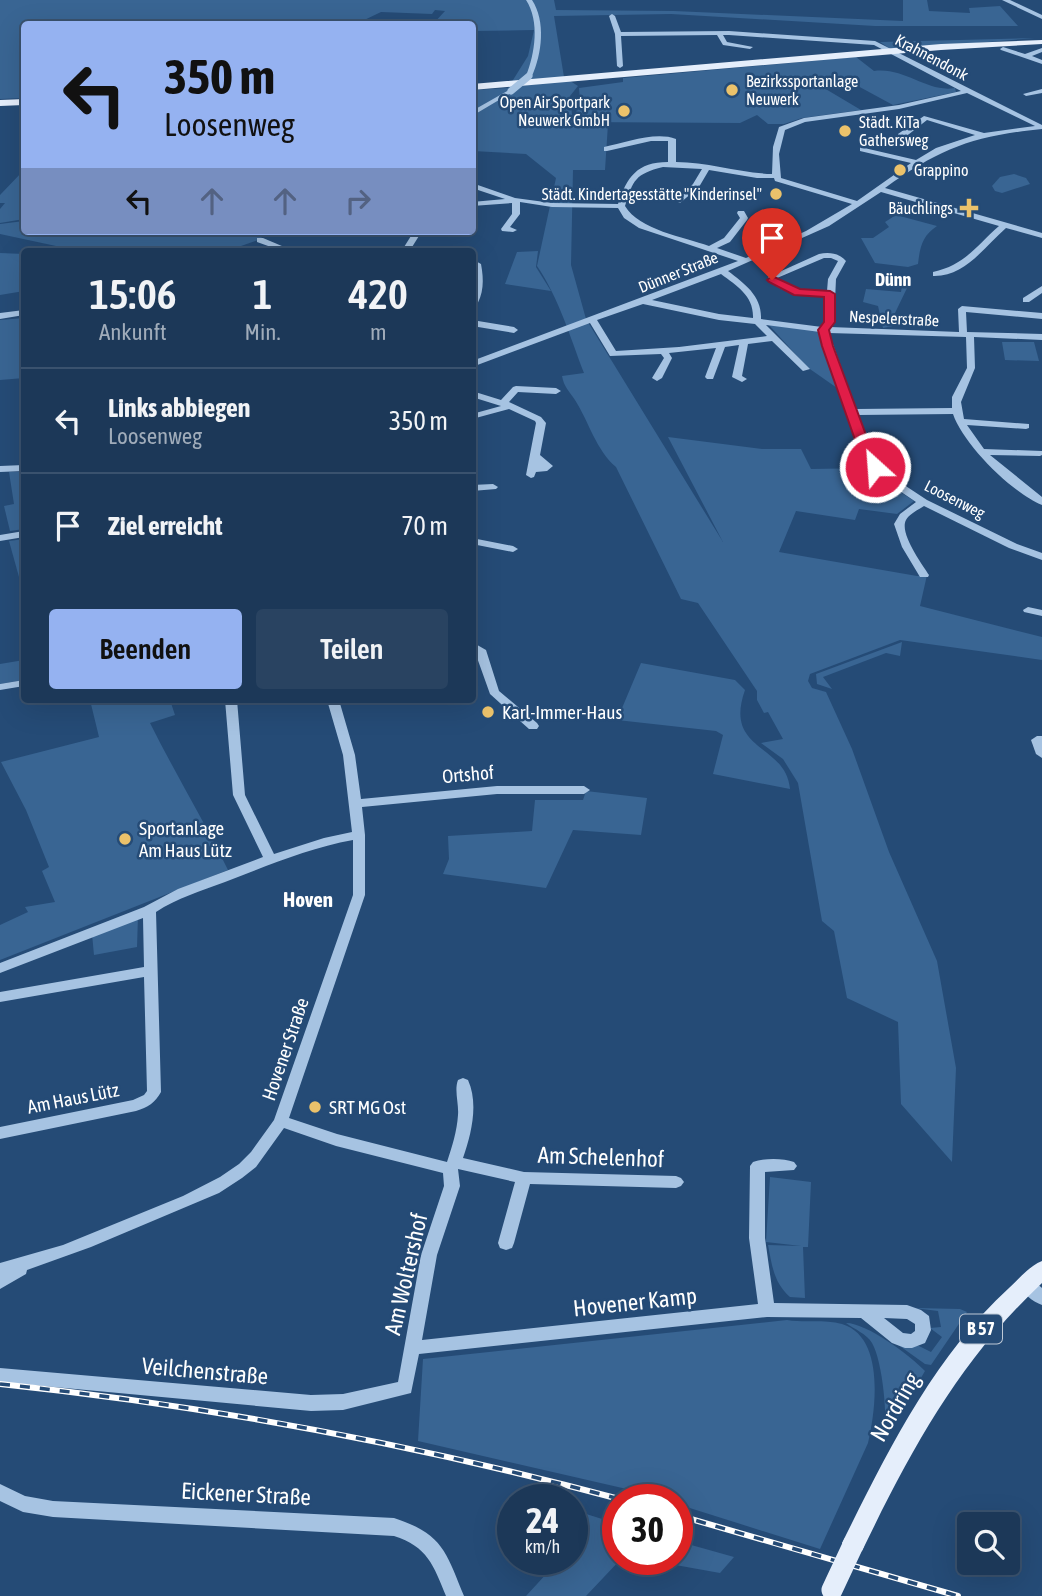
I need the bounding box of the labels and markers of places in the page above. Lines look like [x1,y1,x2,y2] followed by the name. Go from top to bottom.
[746,72,858,108] place label: Bezirkssportanlage Neuwerk
[724,82,740,98] marker: Bezirkssportanlage Neuwerk
[500,93,610,129] place label: Open Air Sportpark Neuwerk GmbH
[616,103,632,119] marker: Open Air Sportpark Neuwerk GmbH
[859,113,929,150] place label: Städt. KiTa Gathersweg
[837,123,853,139] marker: Städt. KiTa Gathersweg
[914,161,968,180] place label: Grappino
[892,162,908,178] marker: Grappino
[542,185,762,204] place label: Städt. Kindertagesstätte "Kinderinsel"
[768,186,784,202] marker: Städt. Kindertagesstätte "Kinderinsel"
[959,198,979,218] marker: Bäuchlings
[888,199,953,218] place label: Bäuchlings
[742,208,802,280] pin
[502,701,622,723] place label: Karl-Immer-Haus
[480,704,496,720] marker: Karl-Immer-Haus
[139,817,232,861] place label: Sportanlage Am Haus Lütz
[117,831,133,847] marker: Sportanlage Am Haus Lütz
[329,1096,406,1118] place label: SRT MG Ost
[307,1099,323,1115] marker: SRT MG Ost

